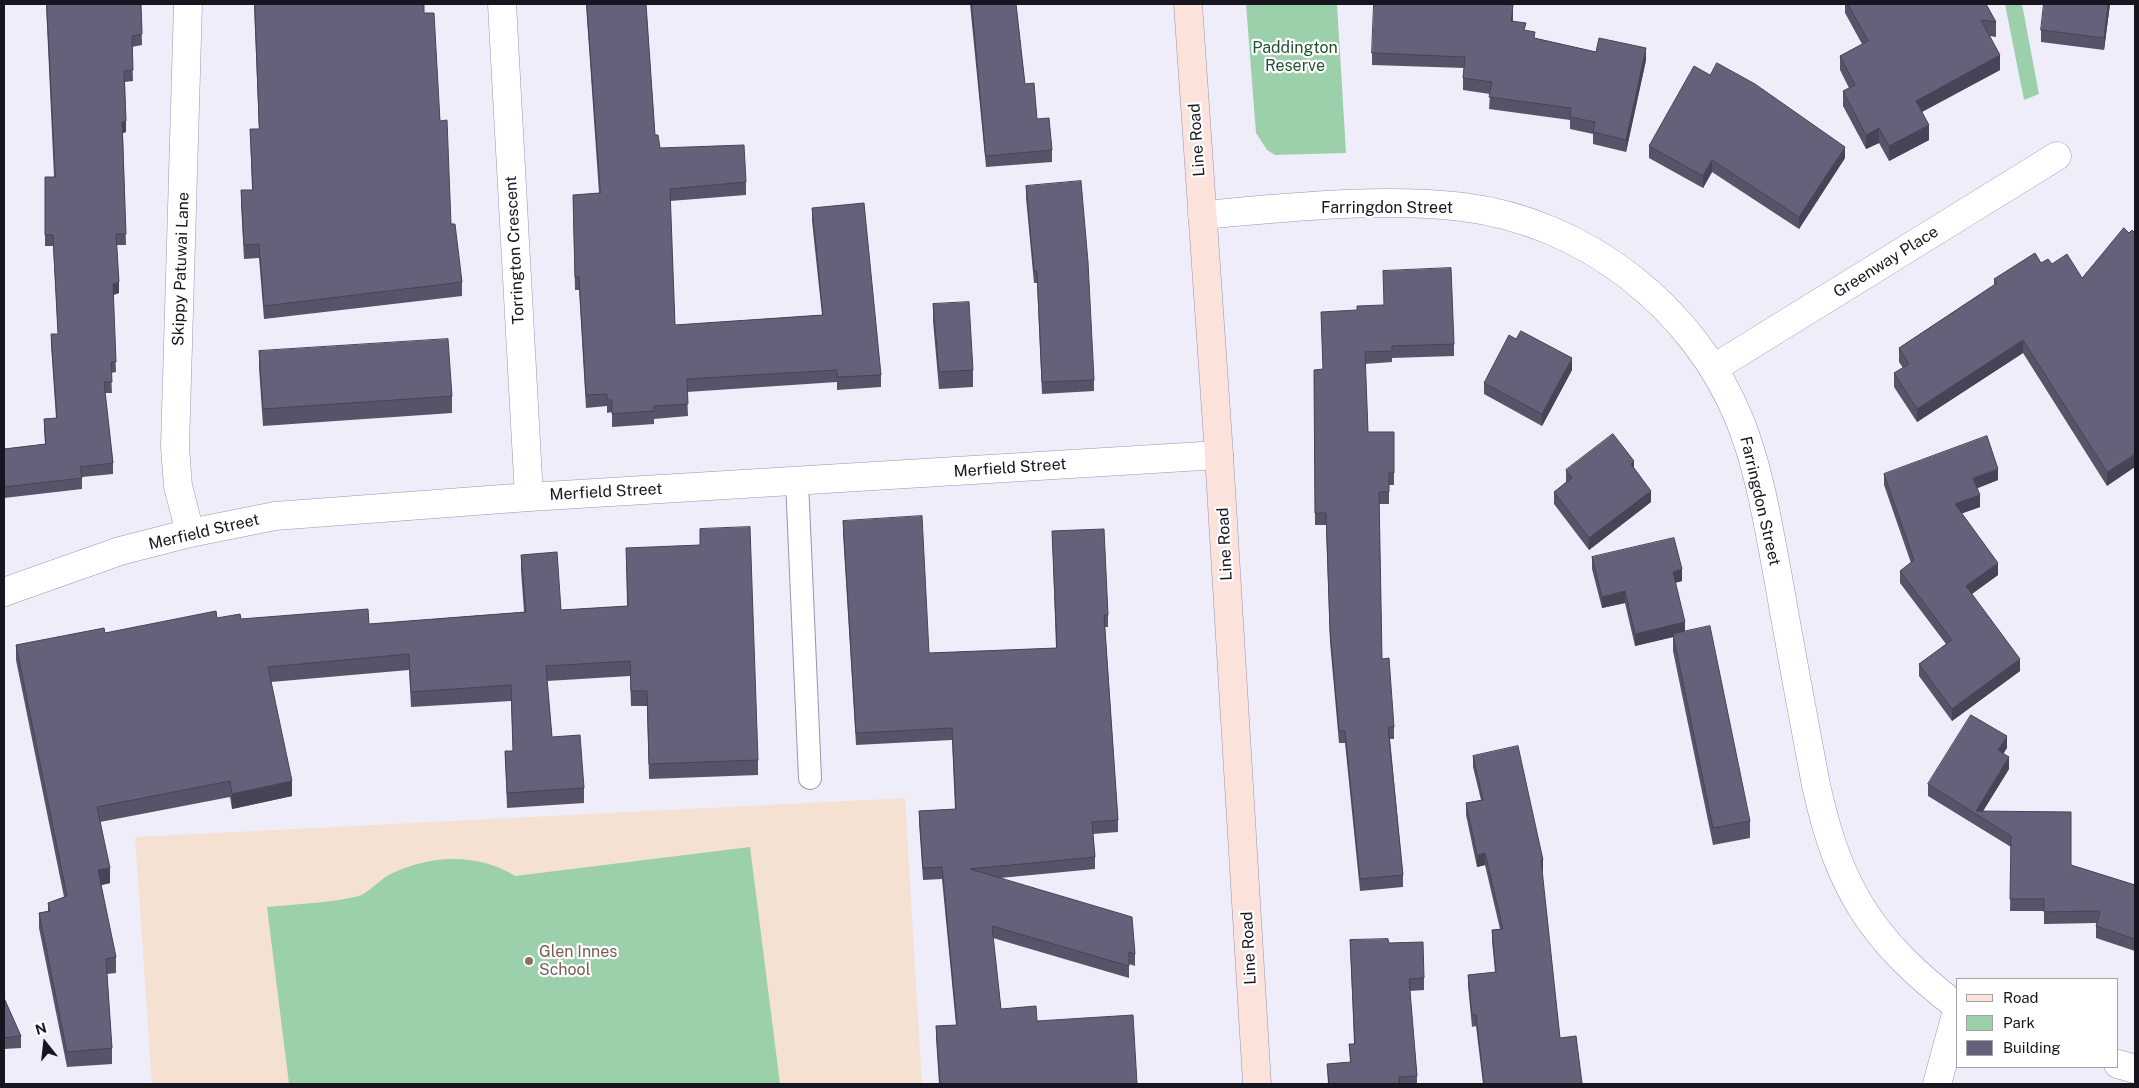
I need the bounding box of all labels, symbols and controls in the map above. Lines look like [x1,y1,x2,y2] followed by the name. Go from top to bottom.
[1252,38,1338,76] park label: Paddington Reserve
[1185,103,1209,177] street label: Line Road
[502,175,528,325] street label: Torrington Crescent
[169,192,193,346] street label: Skippy Patuwai Lane
[1321,198,1453,218] street label: Farringdon Street
[1830,222,1942,302] street label: Greenway Place
[1736,434,1784,568] street label: Farringdon Street
[953,454,1067,482] street label: Merfield Street
[549,479,663,505] street label: Merfield Street
[1213,507,1237,581] street label: Line Road
[147,510,261,554] street label: Merfield Street
[1237,911,1261,985] street label: Line Road
[539,942,617,980] place label: Glen Innes School
[523,955,535,967] marker: Glen Innes School
[1956,978,2119,1068] legend
[2003,989,2039,1006] text: Road
[2003,1014,2035,1031] text: Park
[20,1018,70,1068] north arrow
[33,1019,48,1038] text: N
[2003,1039,2061,1056] text: Building

